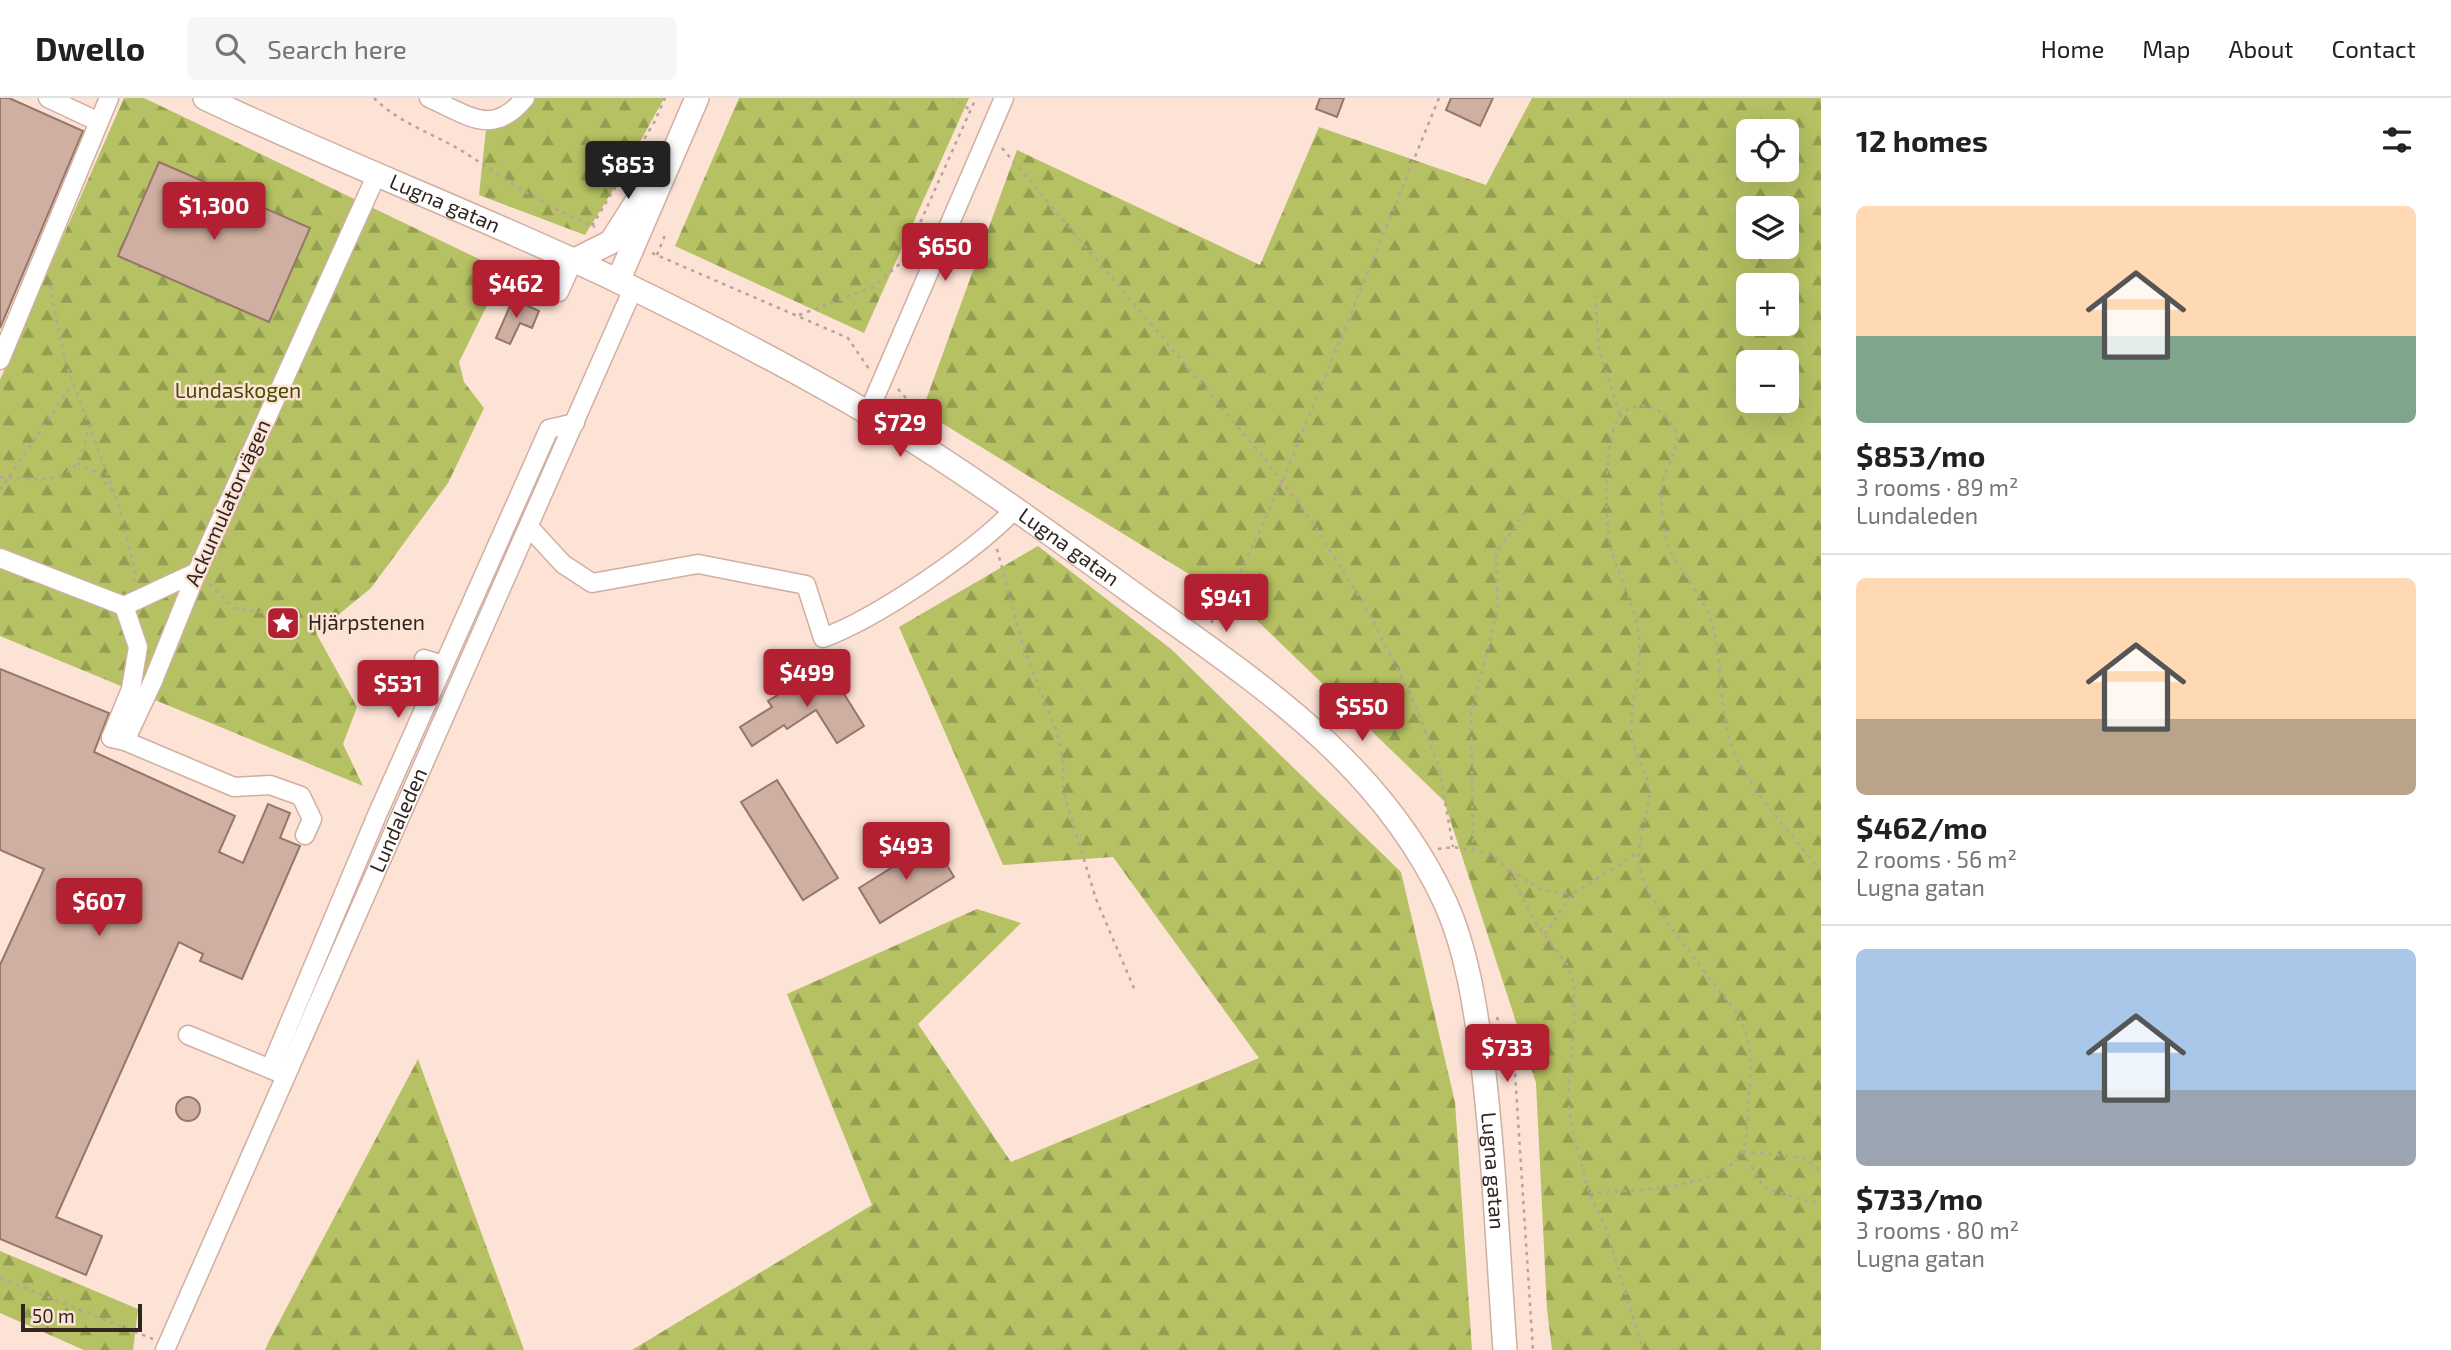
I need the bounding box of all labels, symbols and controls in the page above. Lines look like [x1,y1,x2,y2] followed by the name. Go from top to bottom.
[187,17,677,80] search box
[35,28,145,68] text: Dwello
[211,29,249,67] icon: search
[267,33,407,64] text: Search here
[2041,34,2104,63] text: Home
[2142,34,2190,63] text: Map
[2228,34,2294,63] text: About
[2332,34,2416,63] text: Contact
[1736,119,1799,413] map controls
[1736,119,1799,182] button: locate
[2378,121,2416,159] icon: filters
[1856,122,1988,158] text: 12 homes
[587,141,669,201] pin: $853
[601,150,655,178] text: $853
[386,168,504,237] street label: Lugna gatan
[157,183,271,242] pin: $1,300
[179,191,249,219] text: $1,300
[1736,196,1799,259] button: layers
[904,223,986,283] pin: $650
[918,232,972,260] text: $650
[2073,252,2199,378] icon: home
[475,260,557,320] pin: $462
[489,269,543,297] text: $462
[1736,273,1799,336] button: +
[1736,350,1799,413] button: −
[175,377,301,402] park label: Lundaskogen
[859,400,941,459] pin: $729
[874,408,926,436] text: $729
[179,415,275,590] street label: Ackumulatorvägen
[1856,437,1985,473] text: $853/mo
[1856,473,2018,501] text: 3 rooms · 89 m²
[1014,501,1125,590] street label: Lugna gatan
[1856,501,1978,529] text: Lundaleden
[1185,574,1267,634] pin: $941
[1200,583,1252,611] text: $941
[264,604,302,642] place icon: Hjärpstenen
[308,609,425,635] place label: Hjärpstenen
[2073,624,2199,750] icon: home
[766,650,848,709] pin: $499
[779,658,835,686] text: $499
[357,660,439,720] pin: $531
[373,669,423,697] text: $531
[1321,684,1403,743] pin: $550
[1335,692,1389,720] text: $550
[363,764,431,876] street label: Lundaleden
[1856,809,1987,845] text: $462/mo
[865,822,947,882] pin: $493
[879,831,933,859] text: $493
[1856,845,2017,873] text: 2 rooms · 56 m²
[1856,873,1985,901] text: Lugna gatan
[58,878,140,938] pin: $607
[72,887,126,915] text: $607
[2073,995,2199,1121] icon: home
[1466,1024,1548,1084] pin: $733
[1481,1033,1533,1061] text: $733
[1477,1111,1511,1230] street label: Lugna gatan
[1856,1180,1983,1216] text: $733/mo
[1856,1216,2019,1244] text: 3 rooms · 80 m²
[1856,1244,1985,1272] text: Lugna gatan
[21,1301,142,1333] scale bar
[32,1304,75,1327] text: 50 m

